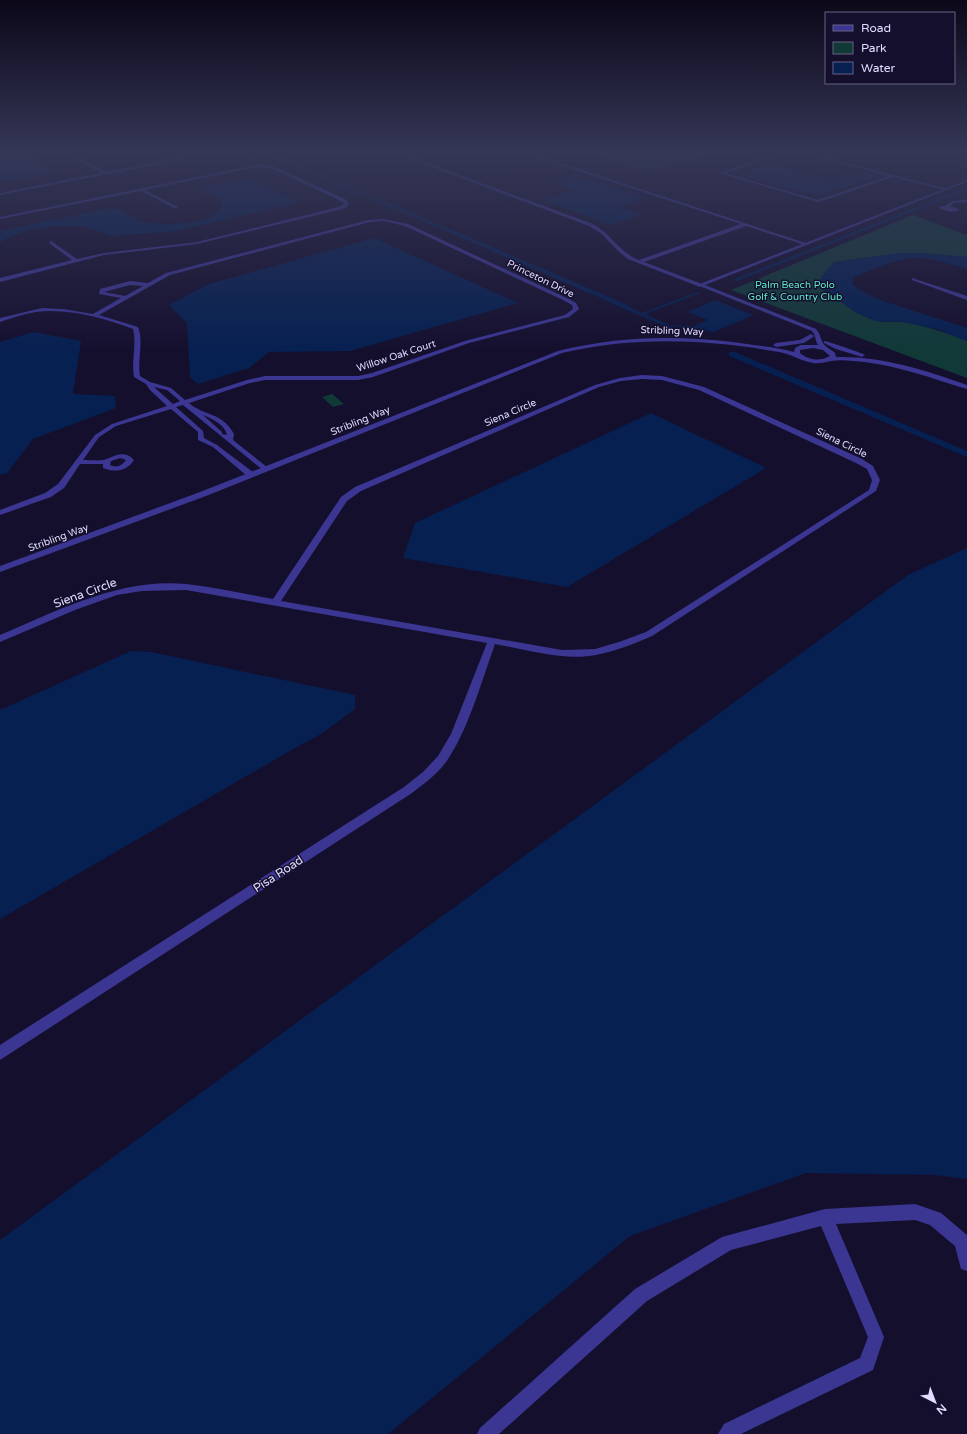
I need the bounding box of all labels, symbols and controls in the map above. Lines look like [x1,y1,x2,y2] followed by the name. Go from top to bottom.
[825,12,955,84] legend
[861,21,891,35] text: Road
[861,41,887,55] text: Park
[861,61,896,75] text: Water
[505,257,576,300] street label: Princeton Drive
[748,279,842,303] park label: Palm Beach Polo Golf & Country Club
[640,324,704,338] street label: Stribling Way
[355,337,437,374] street label: Willow Oak Court
[483,396,538,429] street label: Siena Circle
[329,403,392,438] street label: Stribling Way
[814,425,869,461] street label: Siena Circle
[27,521,91,554] street label: Stribling Way
[52,575,119,611] street label: Siena Circle
[250,853,306,895] street label: Pisa Road
[915,1382,955,1422] north arrow
[934,1401,949,1417] text: N

